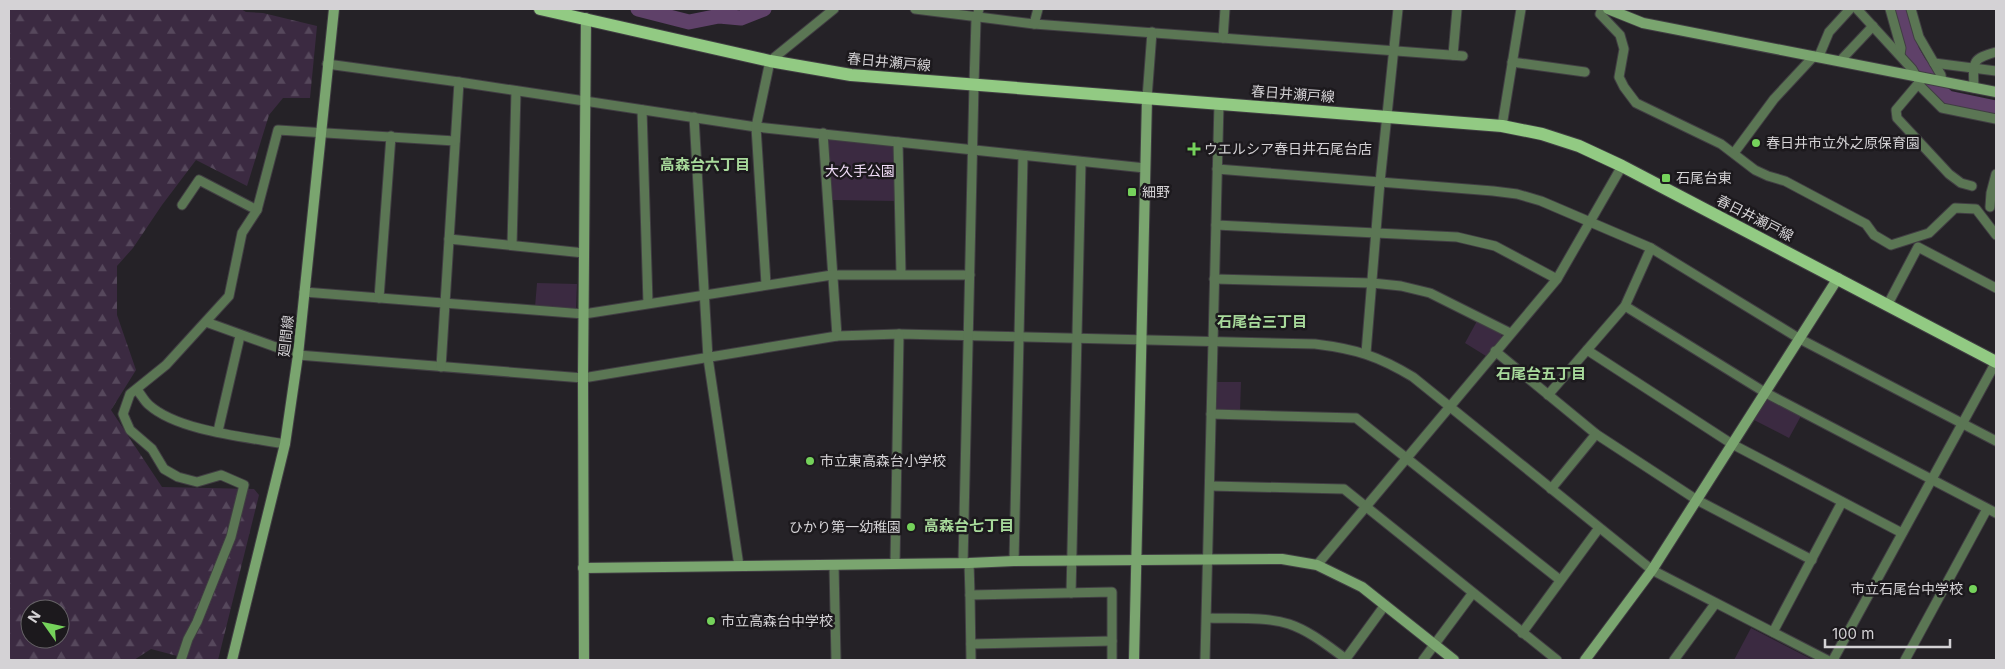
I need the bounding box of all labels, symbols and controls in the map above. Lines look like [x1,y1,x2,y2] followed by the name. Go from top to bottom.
[846,49,932,74] street label: 春日井瀬戸線
[1251,82,1336,105] street label: 春日井瀬戸線
[1766,134,1920,151] place label: 春日井市立外之原保育園
[1750,137,1762,149] marker: 春日井市立外之原保育園
[1204,140,1372,157] place label: ウエルシア春日井石尾台店
[1188,143,1200,155] marker: ウエルシア春日井石尾台店
[660,155,750,174] district label: 高森台六丁目
[825,162,895,179] park label: 大久手公園
[1676,169,1732,186] place label: 石尾台東
[1660,172,1672,184] marker: 石尾台東
[1142,183,1170,200] place label: 細野
[1126,186,1138,198] marker: 細野
[1714,191,1797,244] street label: 春日井瀬戸線
[1217,312,1307,331] district label: 石尾台三丁目
[275,314,296,358] street label: 廻間線
[1496,364,1586,383] district label: 石尾台五丁目
[820,452,946,469] place label: 市立東高森台小学校
[804,455,816,467] marker: 市立東高森台小学校
[924,516,1014,535] district label: 高森台七丁目
[789,518,901,535] place label: ひかり第一幼稚園
[905,521,917,533] marker: ひかり第一幼稚園
[1851,580,1963,597] place label: 市立石尾台中学校
[1967,583,1979,595] marker: 市立石尾台中学校
[20,599,70,649] north arrow
[24,608,44,626] text: N
[721,612,833,629] place label: 市立高森台中学校
[705,615,717,627] marker: 市立高森台中学校
[1825,616,1950,648] scale bar
[1832,624,1874,643] text: 100 m

